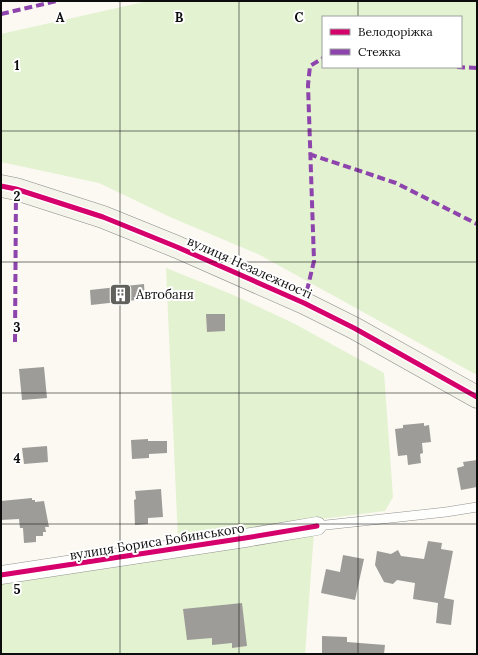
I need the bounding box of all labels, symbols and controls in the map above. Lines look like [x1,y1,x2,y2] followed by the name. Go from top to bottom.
[56,9,65,26] text: A
[175,9,184,26] text: B
[295,9,304,26] text: C
[322,16,462,68] legend
[358,24,433,39] text: Велодоріжка
[358,44,401,59] text: Стежка
[14,57,20,74] text: 1
[14,188,21,205] text: 2
[185,232,315,303] street label: вулиця Незалежності
[108,281,134,307] building icon: Автобаня
[135,286,194,303] place label: Автобаня
[13,319,21,336] text: 3
[13,450,21,467] text: 4
[68,519,246,564] street label: вулиця Бориса Бобинського
[13,581,21,598] text: 5

